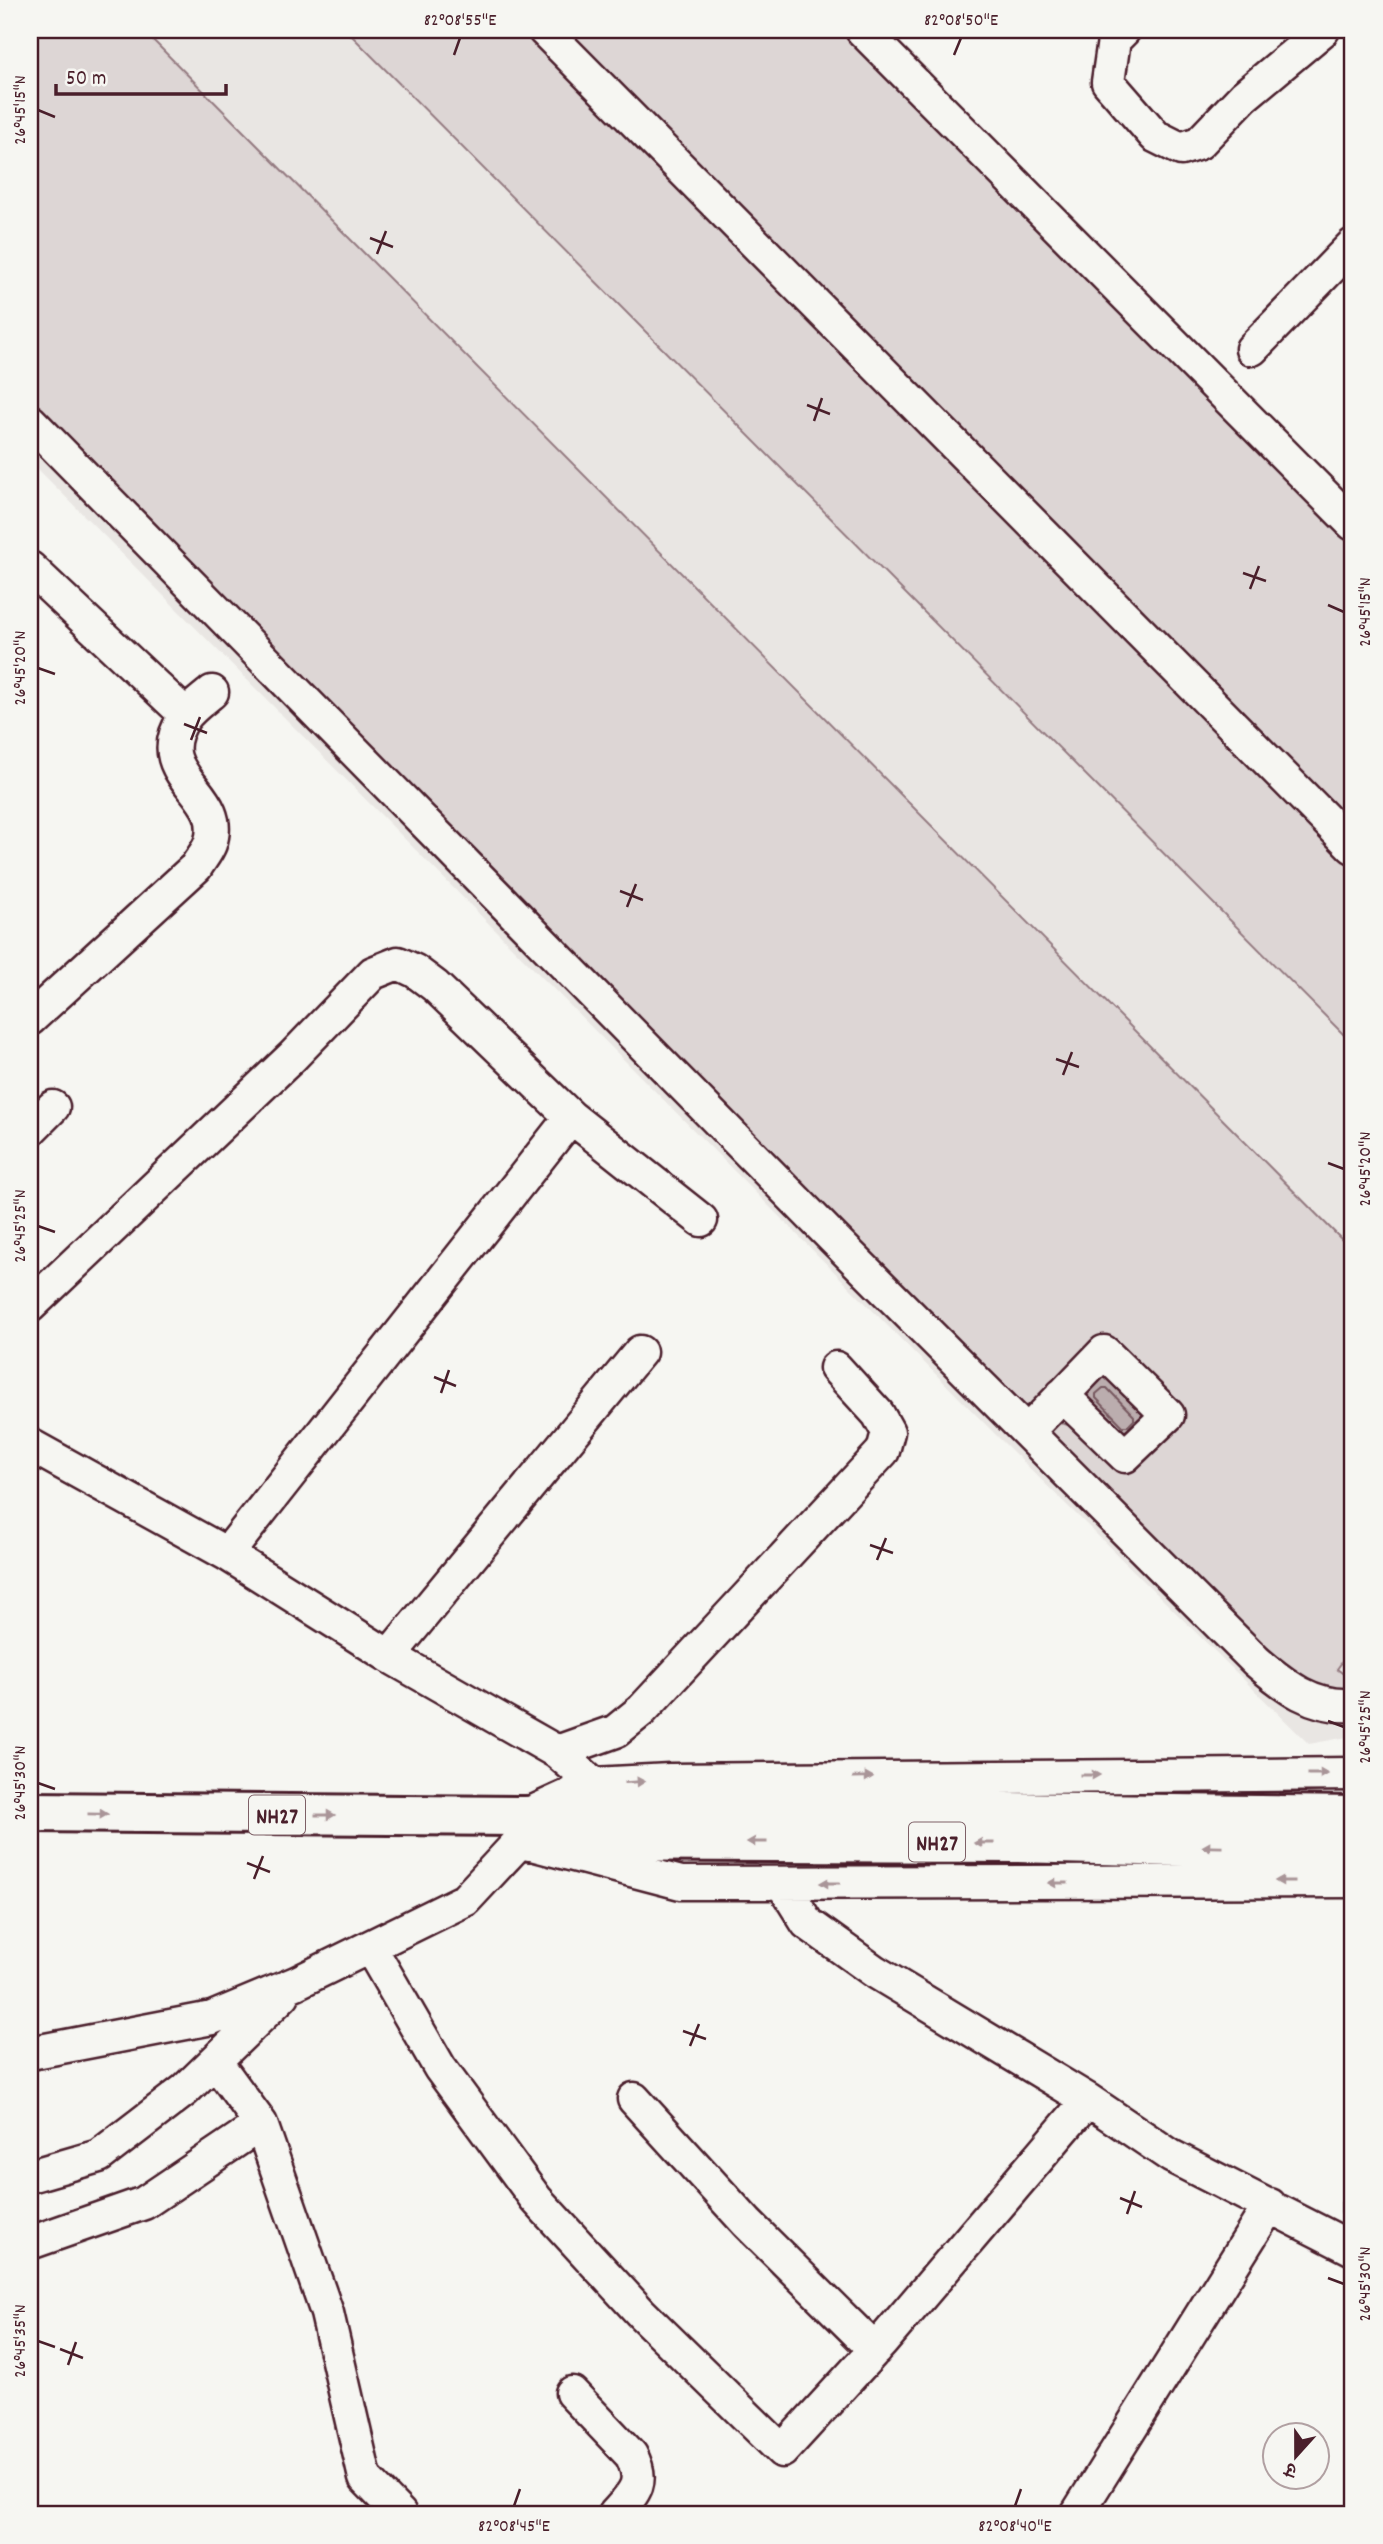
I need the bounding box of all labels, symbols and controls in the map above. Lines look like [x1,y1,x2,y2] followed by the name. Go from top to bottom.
[424,9,496,34] text: 82°08'55"E
[924,9,998,34] text: 82°08'50"E
[56,52,226,96] scale bar
[66,65,106,95] text: 50 m
[9,75,34,145] text: 26°45'15"N
[1354,577,1379,647] text: 26°45'15"N
[9,631,34,705] text: 26°45'20"N
[1354,1132,1379,1206] text: 26°45'20"N
[9,1189,34,1263] text: 26°45'25"N
[1354,1690,1379,1764] text: 26°45'25"N
[9,1746,34,1820] text: 26°45'30"N
[1307,1768,1329,1780] one-way arrow
[1079,1769,1101,1781] one-way arrow
[852,1772,874,1783] one-way arrow
[624,1776,646,1787] one-way arrow
[249,1796,305,1834] road number: NH27
[87,1808,109,1819] one-way arrow
[315,1809,337,1821] one-way arrow
[909,1823,965,1862] road number: NH27
[745,1836,767,1848] one-way arrow
[973,1837,995,1849] one-way arrow
[1200,1842,1222,1853] one-way arrow
[1274,1876,1296,1887] one-way arrow
[819,1877,841,1889] one-way arrow
[1046,1877,1068,1889] one-way arrow
[1354,2247,1379,2321] text: 26°45'30"N
[9,2304,34,2378] text: 26°45'35"N
[1260,2422,1330,2492] north arrow
[1280,2454,1302,2483] text: उ
[478,2515,550,2540] text: 82°08'45"E
[978,2515,1052,2540] text: 82°08'40"E

